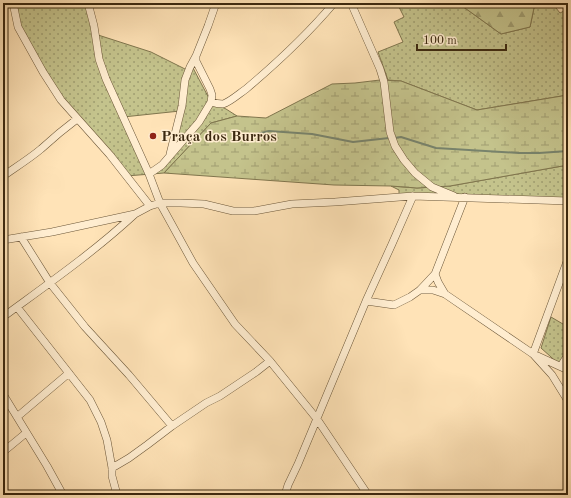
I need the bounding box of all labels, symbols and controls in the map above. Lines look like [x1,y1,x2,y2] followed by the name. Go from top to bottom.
[417,26,506,52] scale bar
[423,35,457,47] text: 100 m
[161,130,277,145] place label: Praça dos Burros
[148,131,158,141] marker: Praça dos Burros

